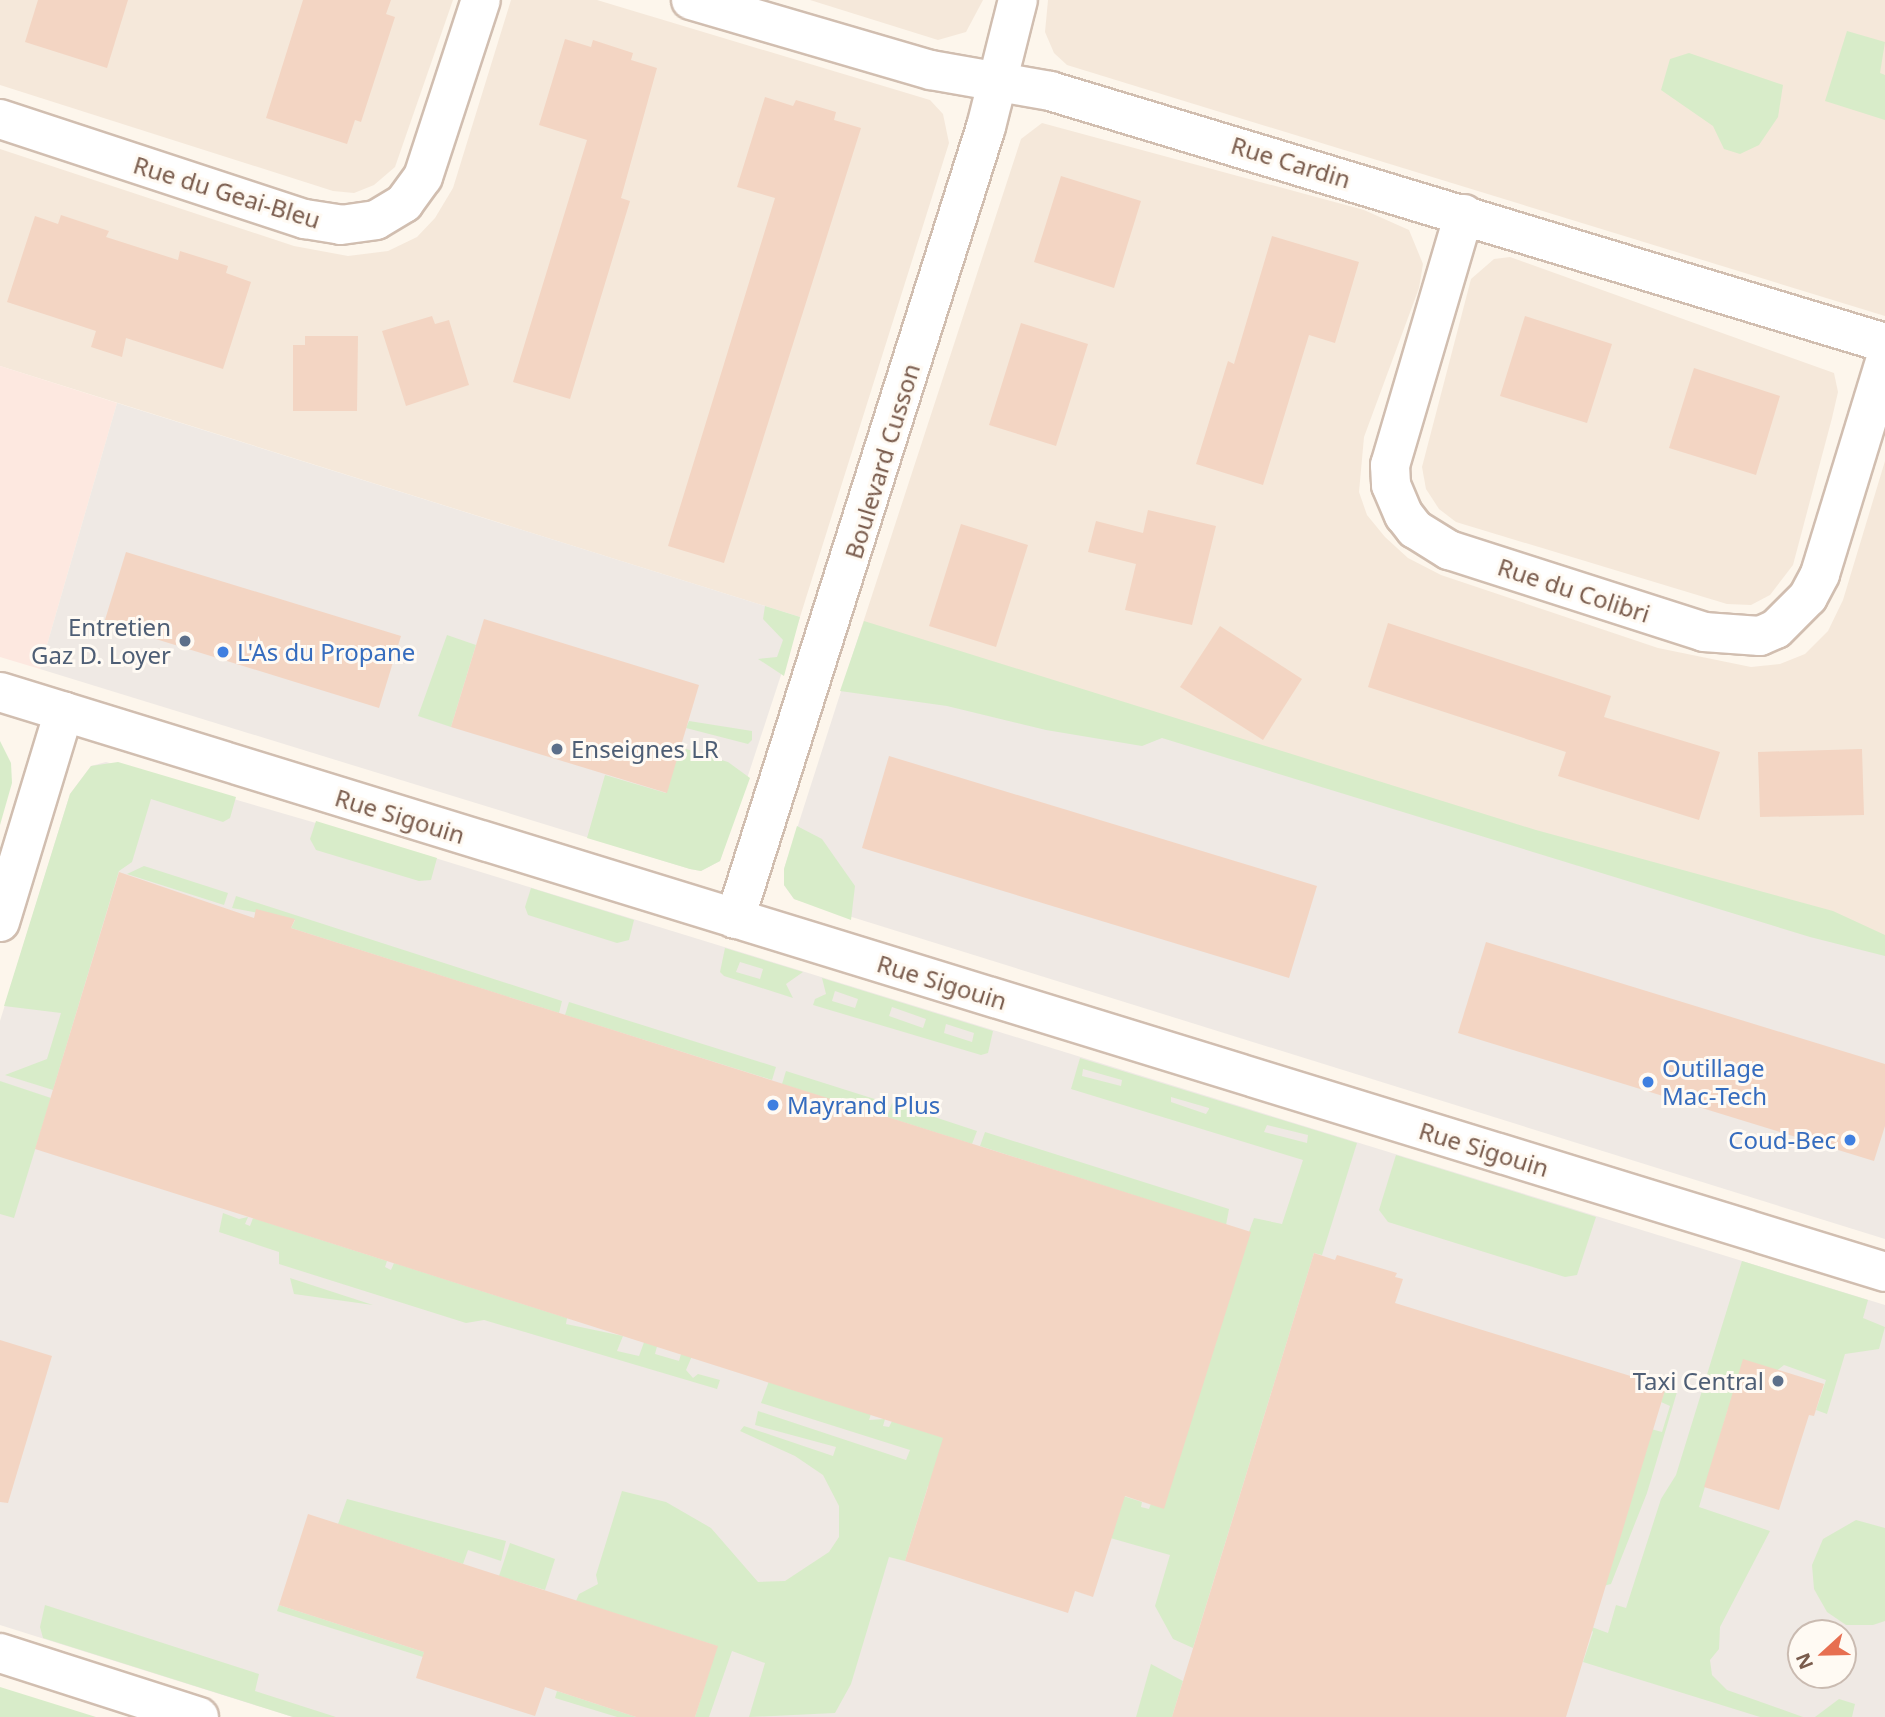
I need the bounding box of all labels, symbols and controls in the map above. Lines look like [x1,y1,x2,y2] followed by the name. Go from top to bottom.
[1228,130,1354,194] street label: Rue Cardin
[130,150,324,234] street label: Rue du Geai-Bleu
[839,360,925,562] street label: Boulevard Cusson
[1494,552,1654,628] street label: Rue du Colibri
[31,613,171,669] place label: Entretien Gaz D. Loyer
[177,633,193,649] marker: Entretien Gaz D. Loyer
[237,638,415,666] place label: L'As du Propane
[215,644,231,660] marker: L'As du Propane
[571,735,719,763] place label: Enseignes LR
[549,741,565,757] marker: Enseignes LR
[332,783,468,849] street label: Rue Sigouin
[874,949,1010,1015] street label: Rue Sigouin
[1662,1054,1767,1110] place label: Outillage Mac-Tech
[1640,1074,1656,1090] marker: Outillage Mac-Tech
[787,1091,940,1119] place label: Mayrand Plus
[765,1097,781,1113] marker: Mayrand Plus
[1416,1116,1552,1182] street label: Rue Sigouin
[1728,1126,1836,1154] place label: Coud-Bec
[1842,1132,1858,1148] marker: Coud-Bec
[1633,1367,1764,1395] place label: Taxi Central
[1770,1373,1786,1389] marker: Taxi Central
[1787,1619,1857,1689] north arrow
[1789,1649,1819,1673] text: N

